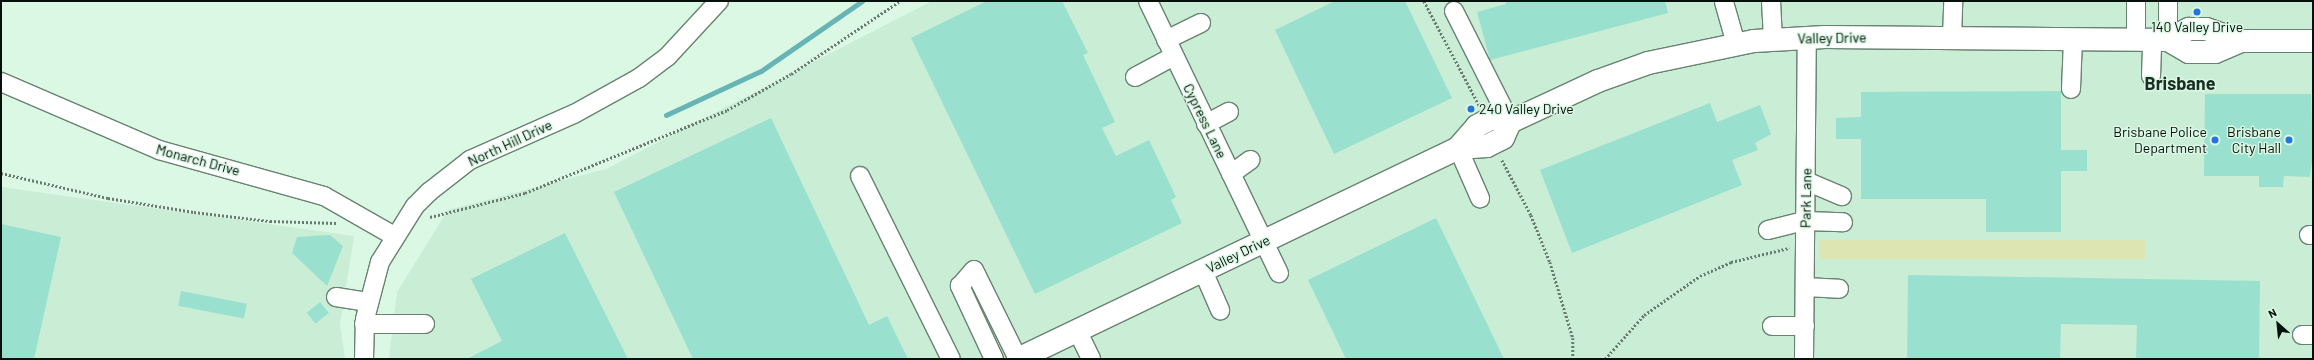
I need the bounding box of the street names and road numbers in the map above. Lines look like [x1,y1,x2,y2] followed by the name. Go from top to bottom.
[1797,29,1867,47] street label: Valley Drive
[1180,81,1230,161] street label: Cypress Lane
[465,116,555,170] street label: North Hill Drive
[154,141,242,179] street label: Monarch Drive
[1797,168,1815,228] street label: Park Lane
[1203,231,1273,277] street label: Valley Drive

